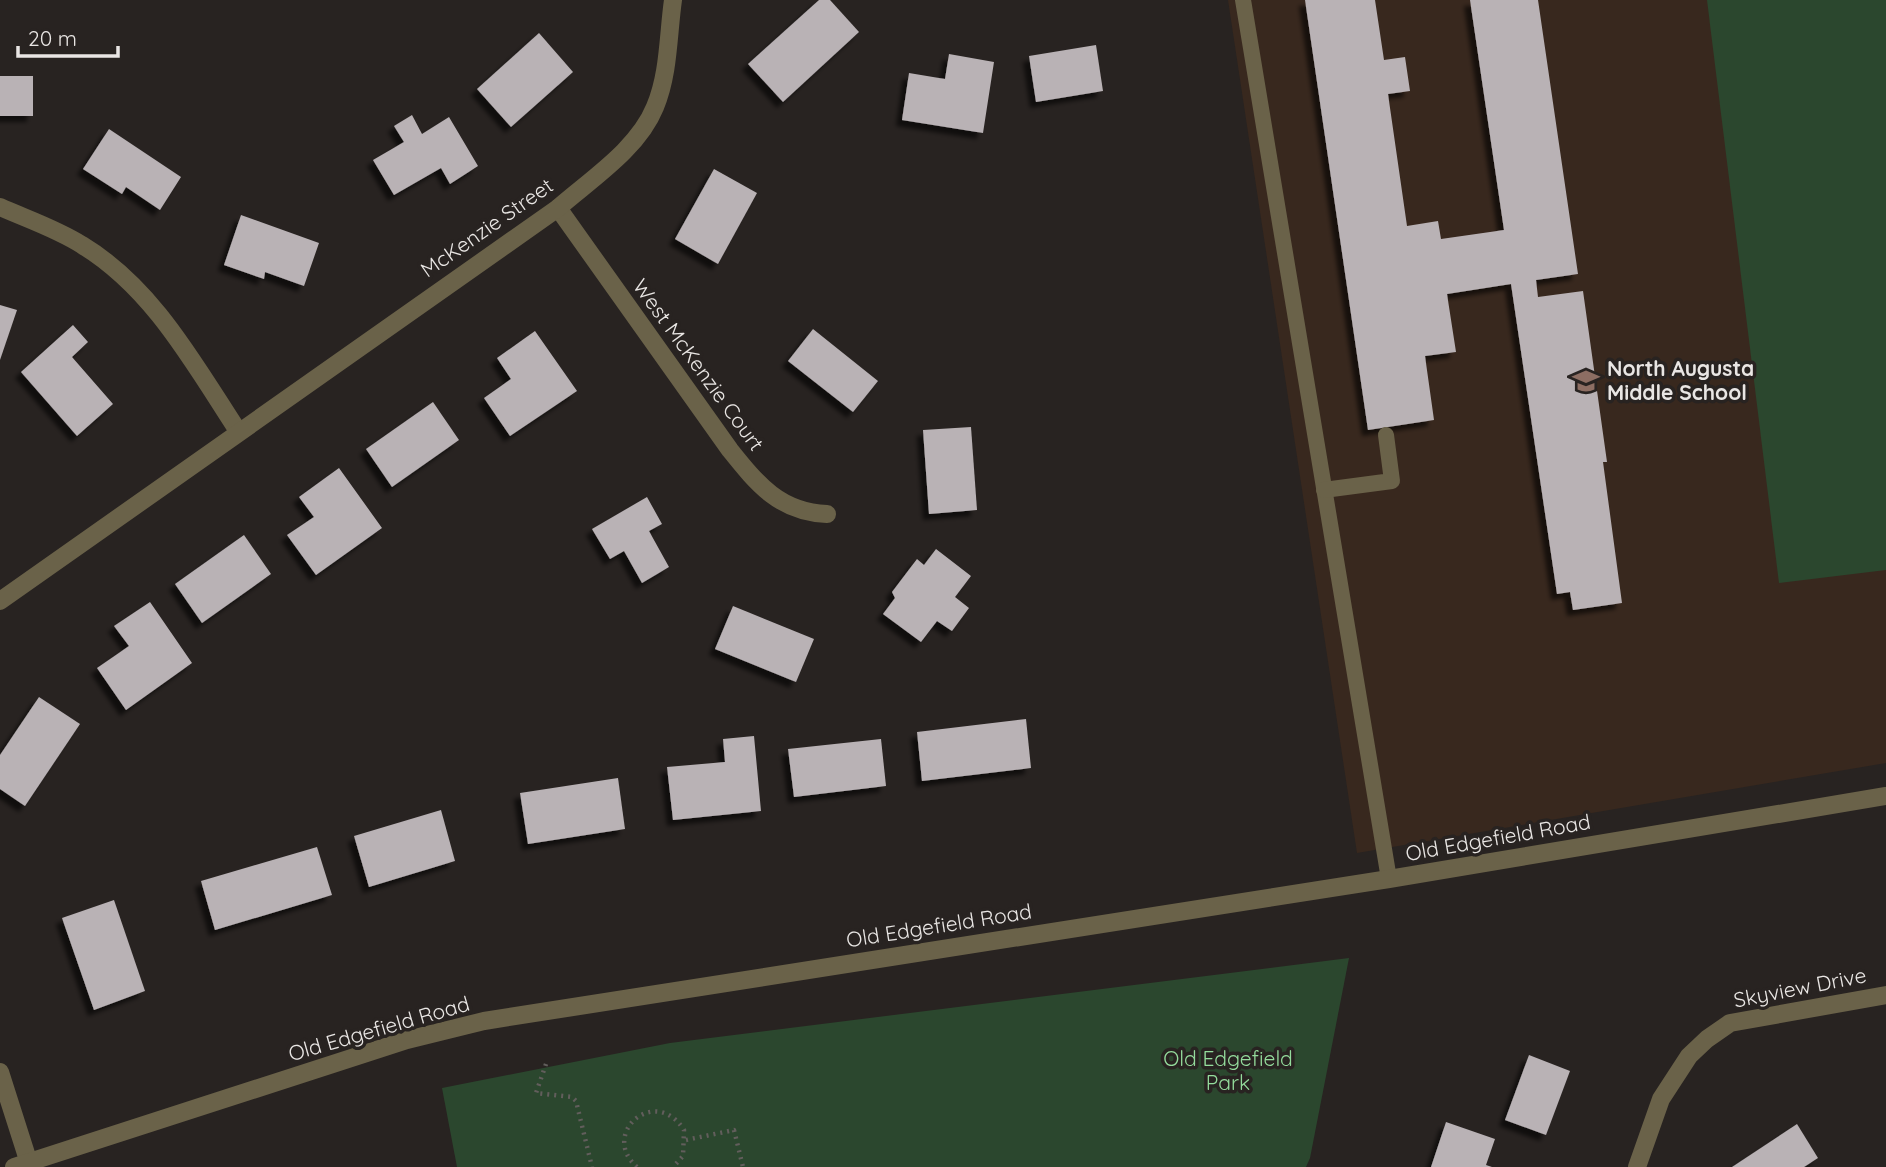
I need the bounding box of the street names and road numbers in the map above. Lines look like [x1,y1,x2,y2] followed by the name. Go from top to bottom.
[415,172,558,282] street label: McKenzie Street
[628,273,770,455] street label: West McKenzie Court
[1403,808,1592,866] street label: Old Edgefield Road
[844,898,1033,953] street label: Old Edgefield Road
[1731,961,1868,1013] street label: Skyview Drive
[285,990,472,1066] street label: Old Edgefield Road

